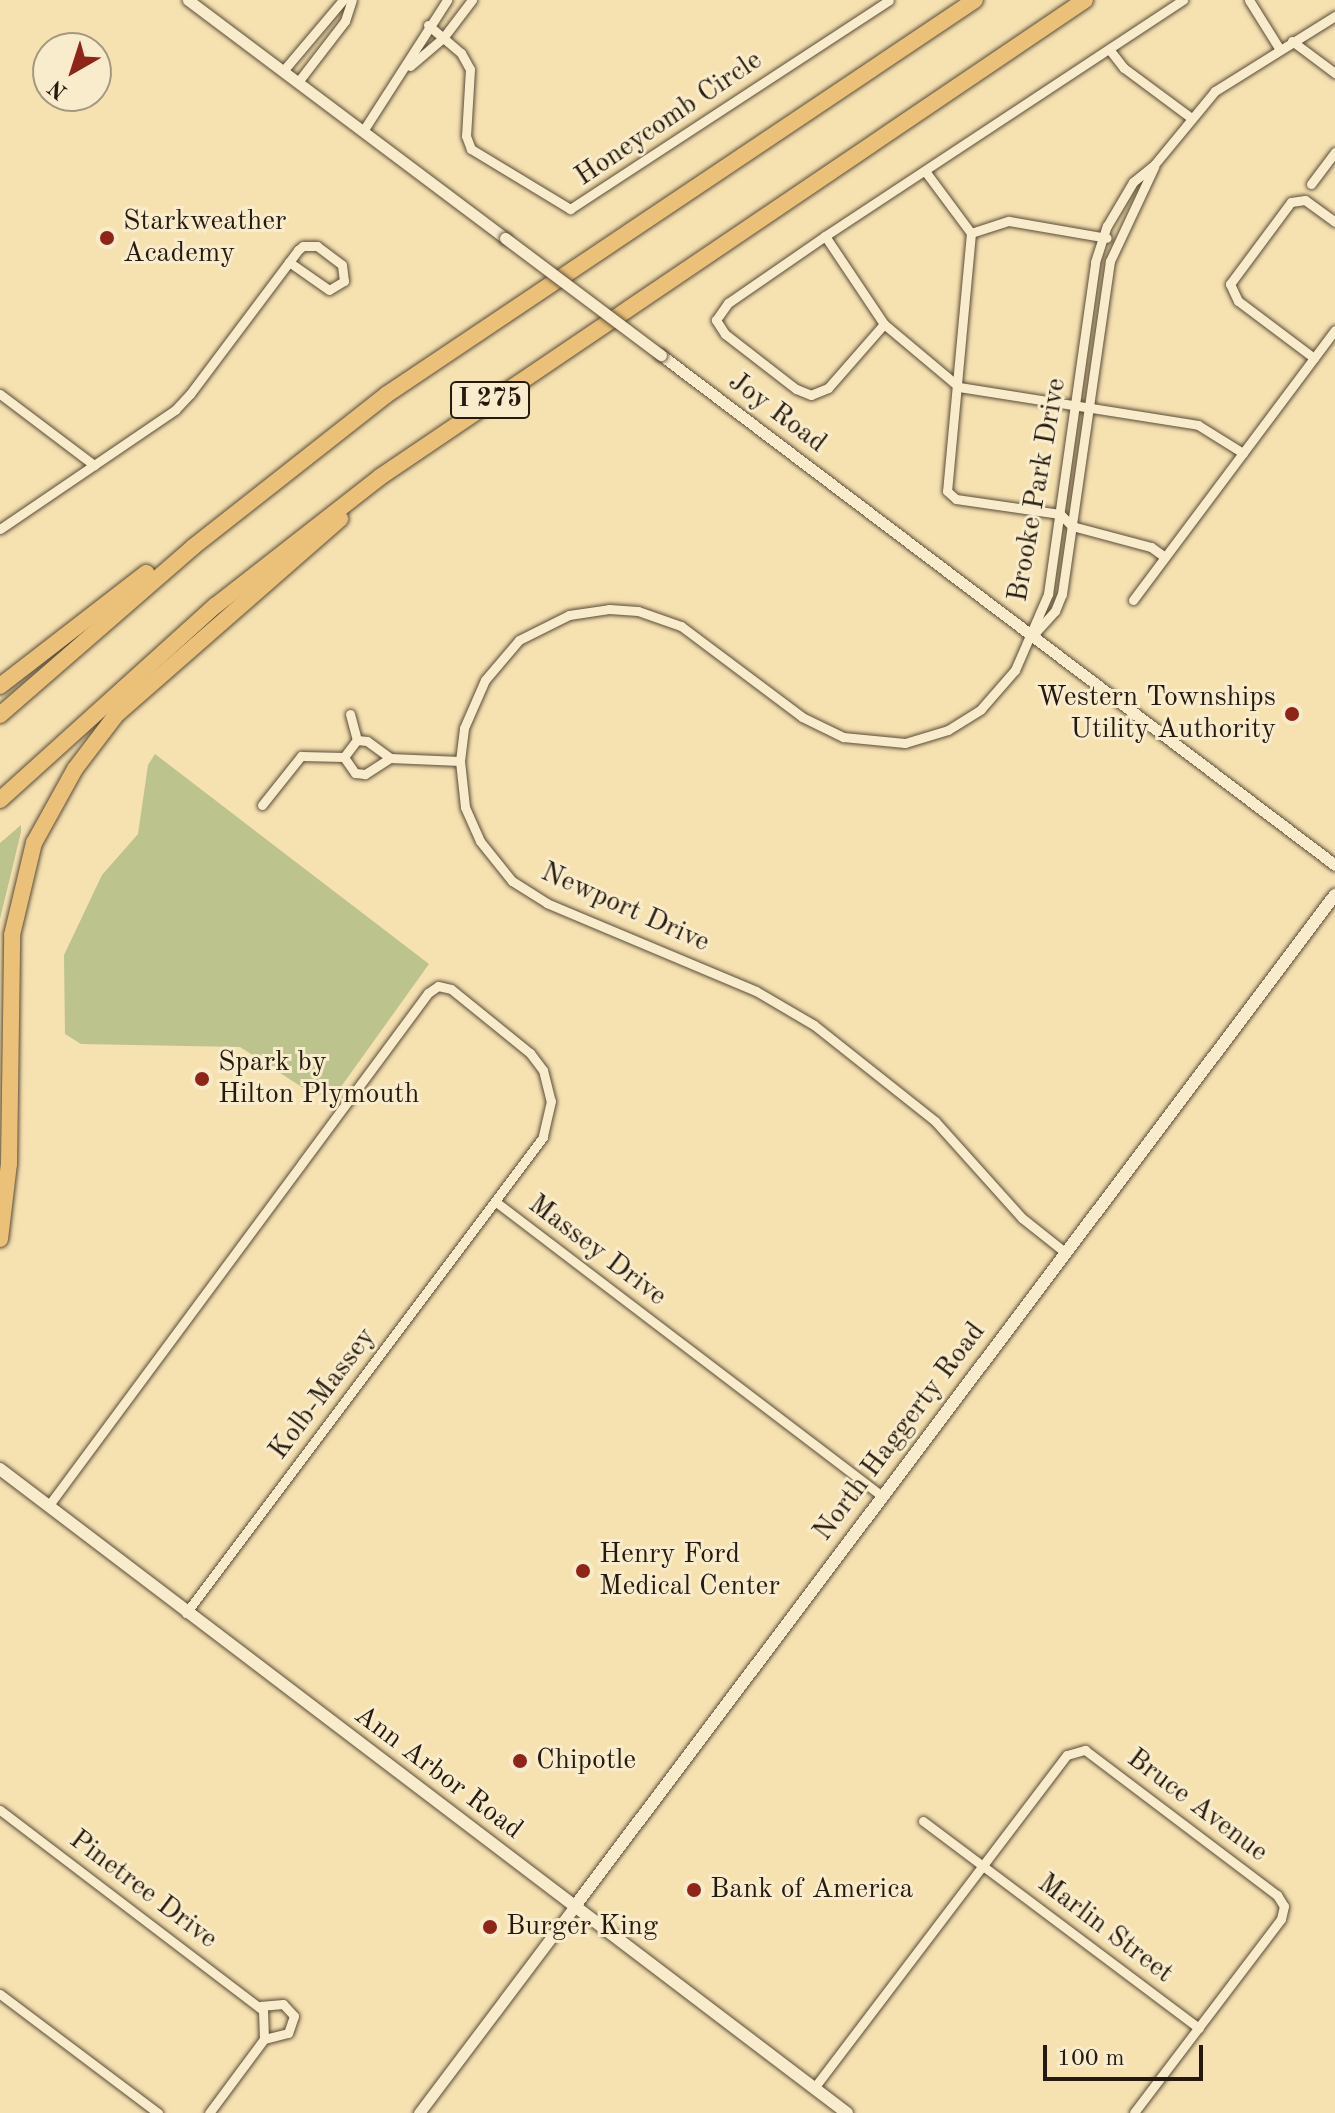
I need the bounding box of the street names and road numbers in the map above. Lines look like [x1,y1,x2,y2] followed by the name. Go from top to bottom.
[569,44,769,194] street label: Honeycomb Circle
[721,365,833,461] street label: Joy Road
[1002,375,1074,605] street label: Brooke Park Drive
[450,378,530,422] road number: I 275
[536,856,714,960] street label: Newport Drive
[521,1188,673,1314] street label: Massey Drive
[807,1316,993,1548] street label: North Haggerty Road
[262,1321,384,1467] street label: Kolb-Massey
[347,1699,529,1847] street label: Ann Arbor Road
[1120,1742,1274,1870] street label: Bruce Avenue
[62,1823,224,1957] street label: Pinetree Drive
[1031,1867,1179,1991] street label: Marlin Street

